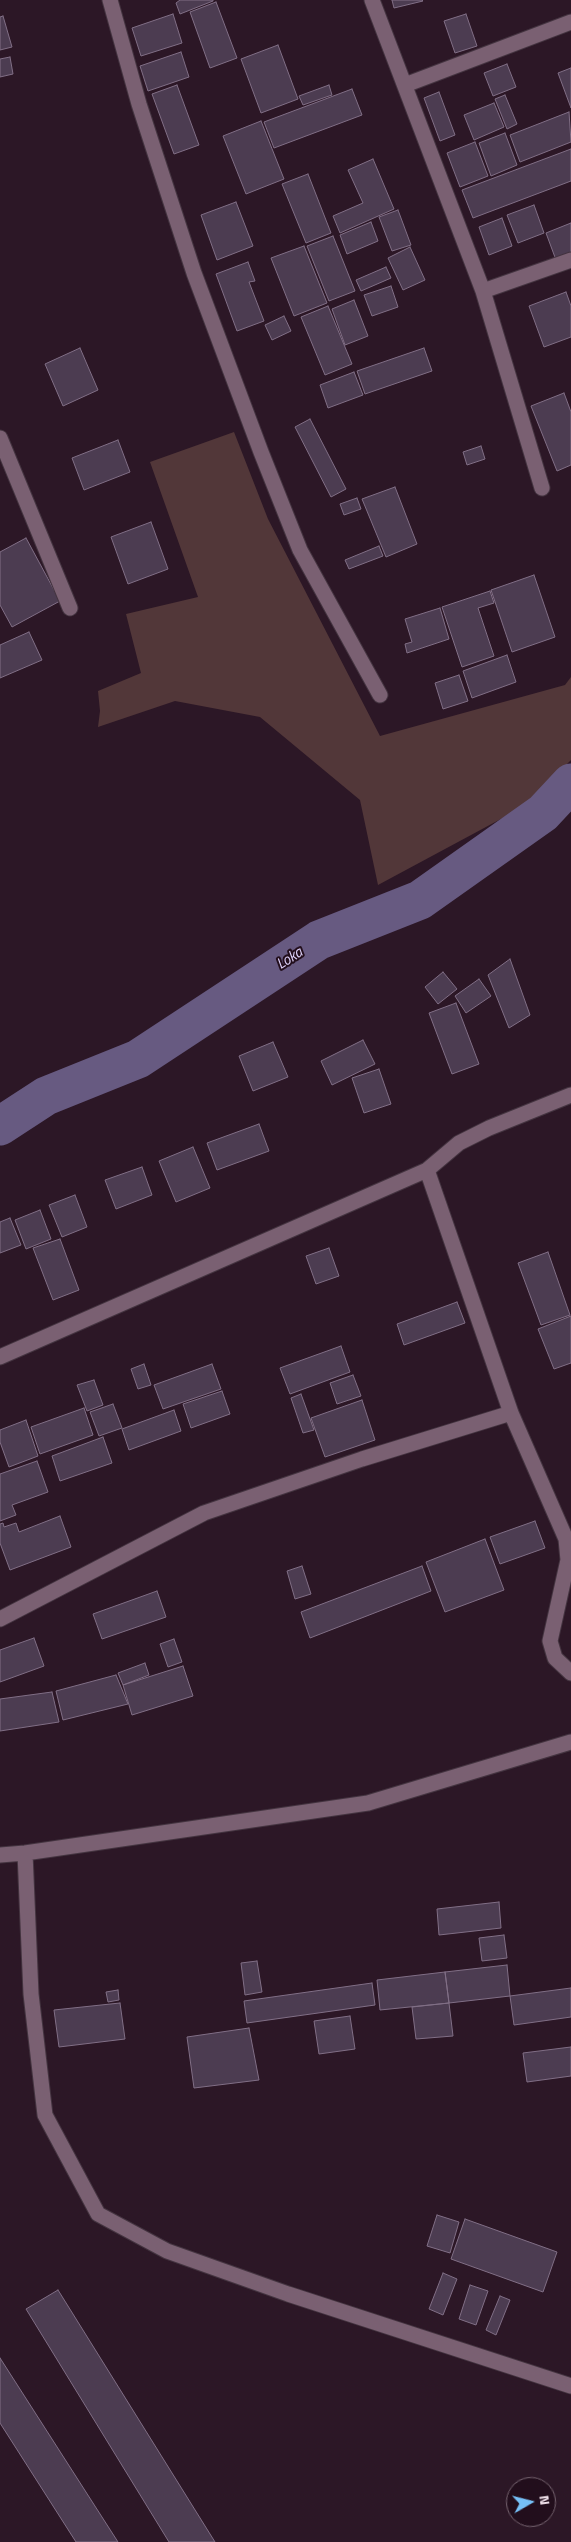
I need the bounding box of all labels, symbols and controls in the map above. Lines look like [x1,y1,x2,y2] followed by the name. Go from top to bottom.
[273,944,307,974] water label: Loka
[506,2477,556,2527] north arrow
[534,2494,556,2506] text: N

